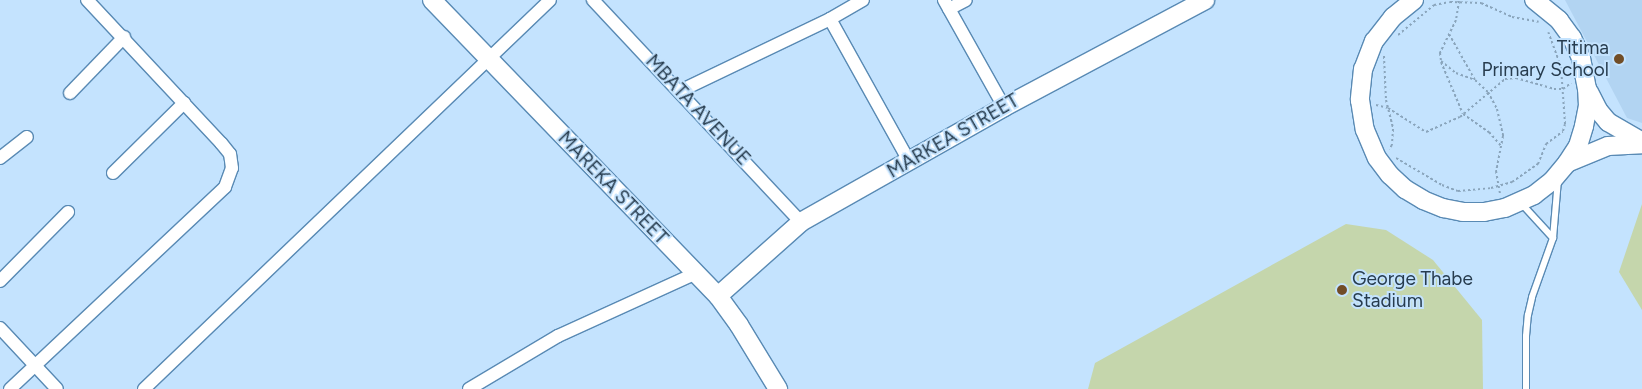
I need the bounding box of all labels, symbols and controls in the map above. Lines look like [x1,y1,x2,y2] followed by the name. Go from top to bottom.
[1482,37,1609,81] place label: Titima Primary School
[641,50,755,170] street label: MBATA AVENUE
[1613,53,1625,65] marker: Titima Primary School
[883,89,1023,183] street label: MARKEA STREET
[553,127,673,249] street label: MAREKA STREET
[1352,268,1473,312] place label: George Thabe Stadium
[1336,284,1348,296] marker: George Thabe Stadium

